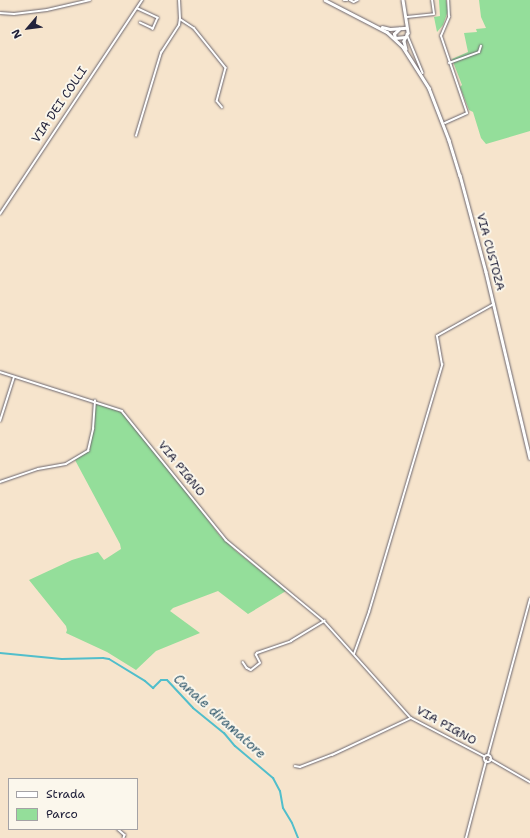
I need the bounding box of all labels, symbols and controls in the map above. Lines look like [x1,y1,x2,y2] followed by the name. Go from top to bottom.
[8,8,48,48] north arrow
[8,26,26,41] text: N
[29,64,91,146] street label: VIA DEI COLLI
[473,212,507,292] street label: VIA CUSTOZA
[154,439,208,499] street label: VIA PIGNO
[170,672,268,762] water label: Canale diramatore
[413,704,479,748] street label: VIA PIGNO
[8,778,138,830] legend
[46,786,85,802] text: Strada
[46,806,78,822] text: Parco

